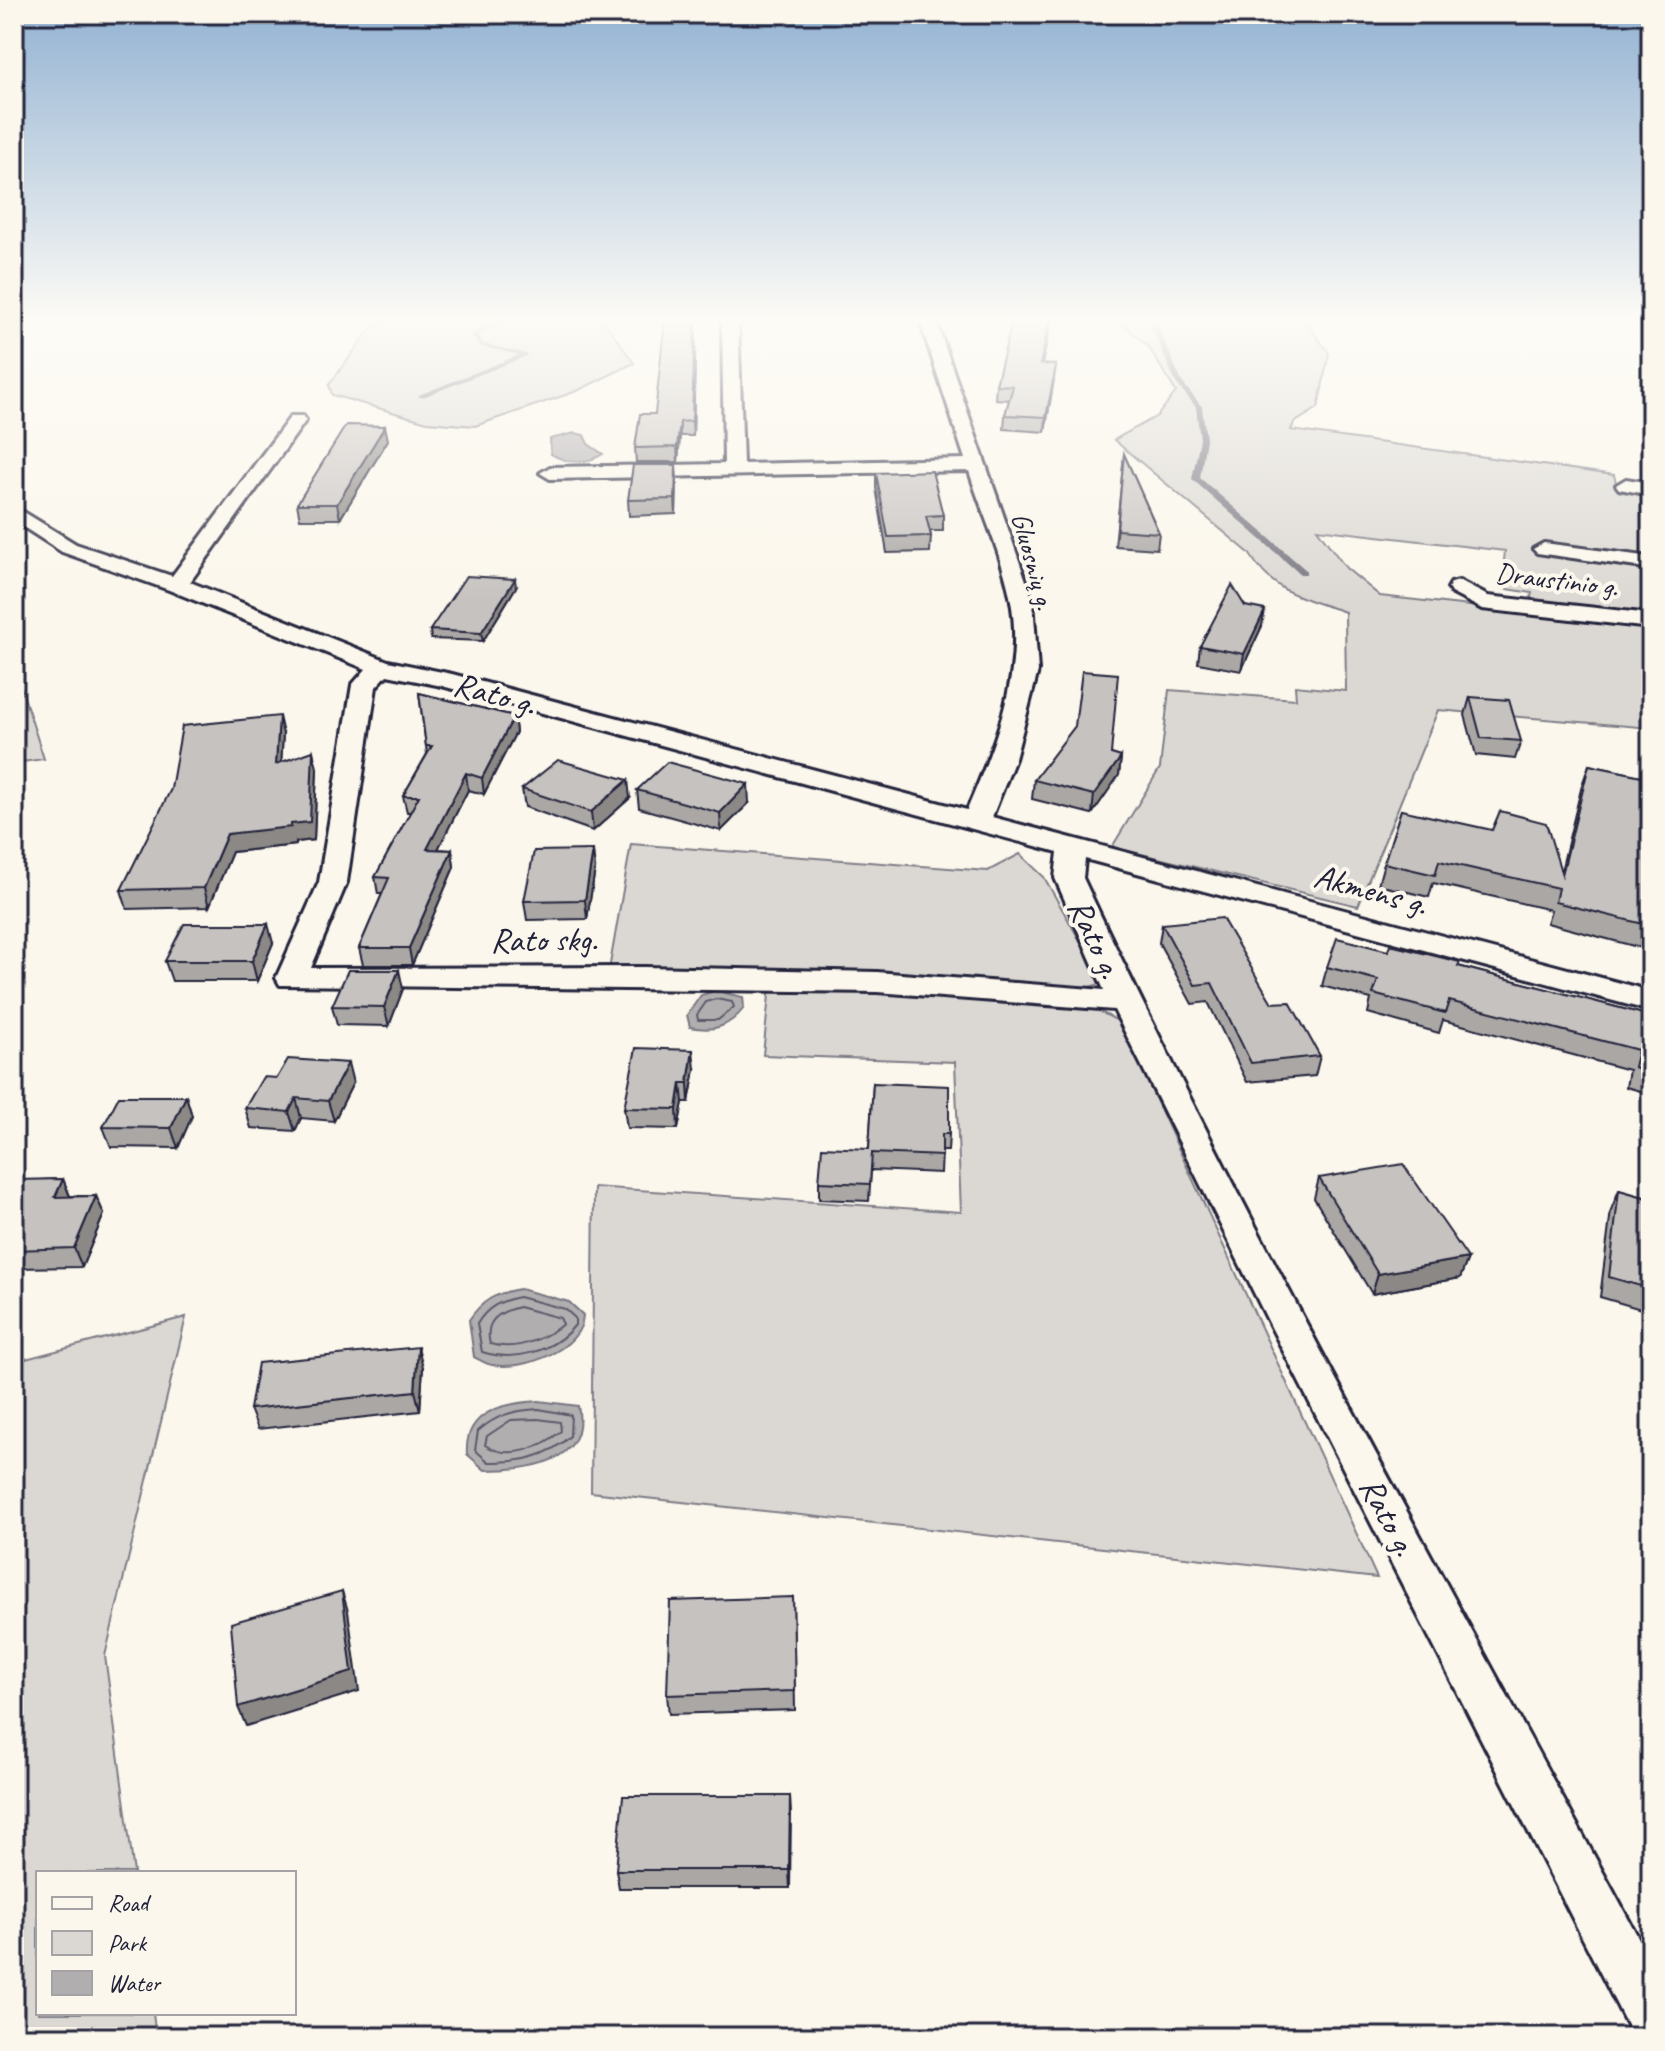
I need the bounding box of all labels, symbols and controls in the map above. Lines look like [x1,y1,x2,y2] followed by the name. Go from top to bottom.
[1004,509,1063,614] street label: Gluosnių g.
[1494,555,1621,604] street label: Draustinio g.
[449,662,541,725] street label: Rato g.
[1310,854,1432,925] street label: Akmens g.
[1059,891,1133,985] street label: Rato g.
[490,918,598,961] street label: Rato skg.
[1350,1469,1427,1563] street label: Rato g.
[36,1871,296,2015] legend
[108,1888,152,1918] text: Road
[108,1928,148,1958] text: Park
[108,1968,163,1998] text: Water

